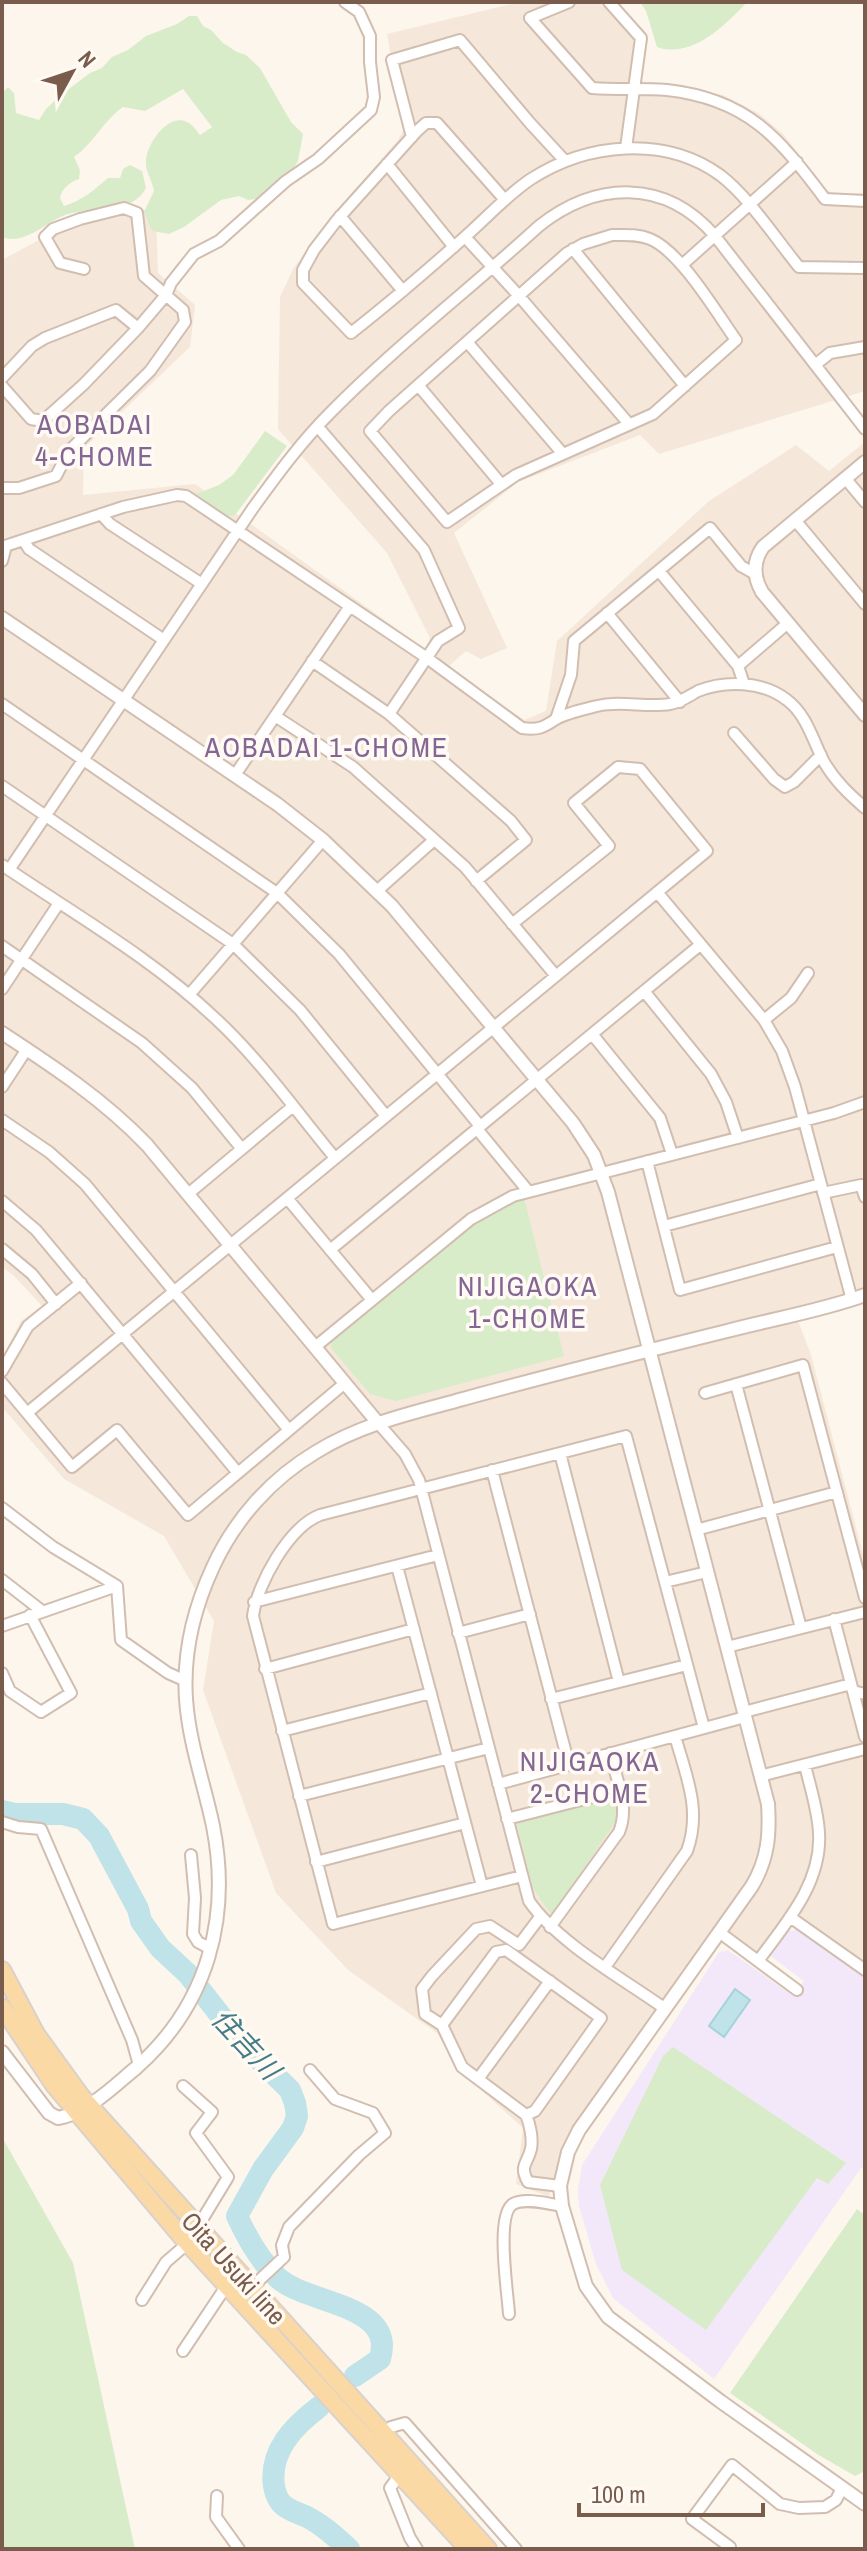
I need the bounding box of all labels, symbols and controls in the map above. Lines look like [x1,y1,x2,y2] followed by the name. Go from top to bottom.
[32,32,112,112] north arrow
[72,45,103,74] text: N
[35,405,155,475] district label: AOBADAI 4-CHOME
[204,728,449,766] district label: AOBADAI 1-CHOME
[458,1267,598,1337] district label: NIJIGAOKA 1-CHOME
[520,1742,660,1812] district label: NIJIGAOKA 2-CHOME
[203,2000,291,2090] water label: 住吉川
[174,2204,294,2332] street label: Oita Usuki line
[579,2467,763,2517] scale bar
[591,2478,646,2510] text: 100 m

